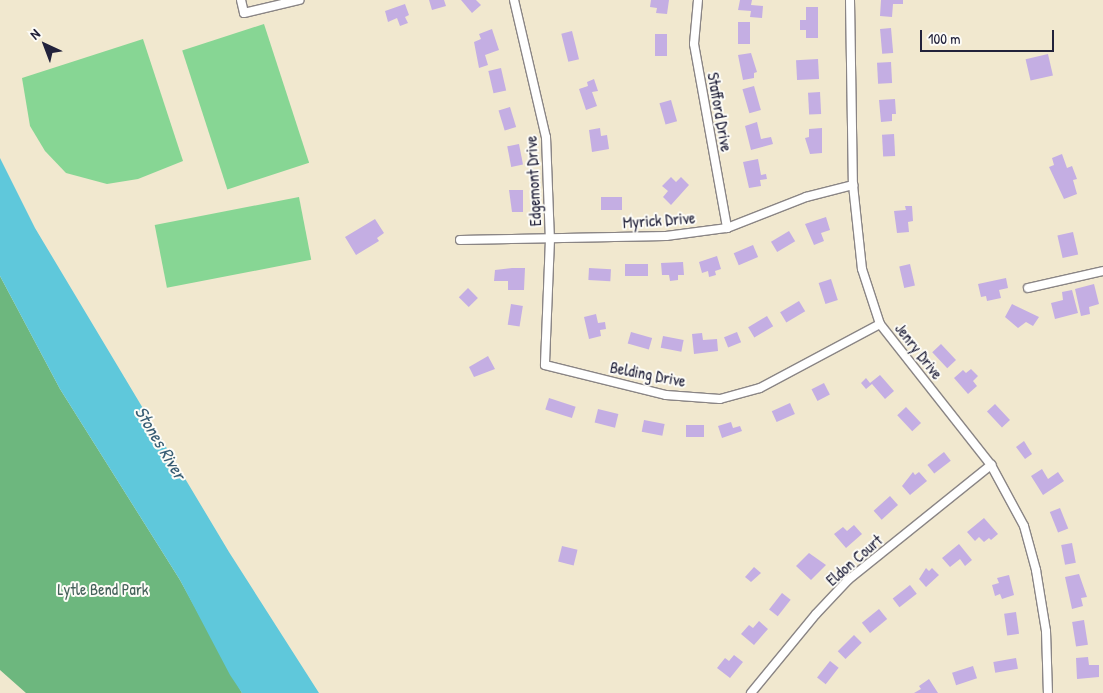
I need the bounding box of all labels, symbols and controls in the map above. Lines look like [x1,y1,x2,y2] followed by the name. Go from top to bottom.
[20,20,70,70] north arrow
[923,20,1057,52] scale bar
[25,24,44,43] text: N
[928,28,961,49] text: 100 m
[704,71,736,153] street label: Stafford Drive
[521,135,545,227] street label: Edgemont Drive
[622,208,696,232] street label: Myrick Drive
[891,319,947,383] street label: Jenry Drive
[609,357,687,391] street label: Belding Drive
[130,402,190,484] water label: Stones River
[822,530,886,590] street label: Eldon Court
[58,579,148,599] park label: Lytle Bend Park

